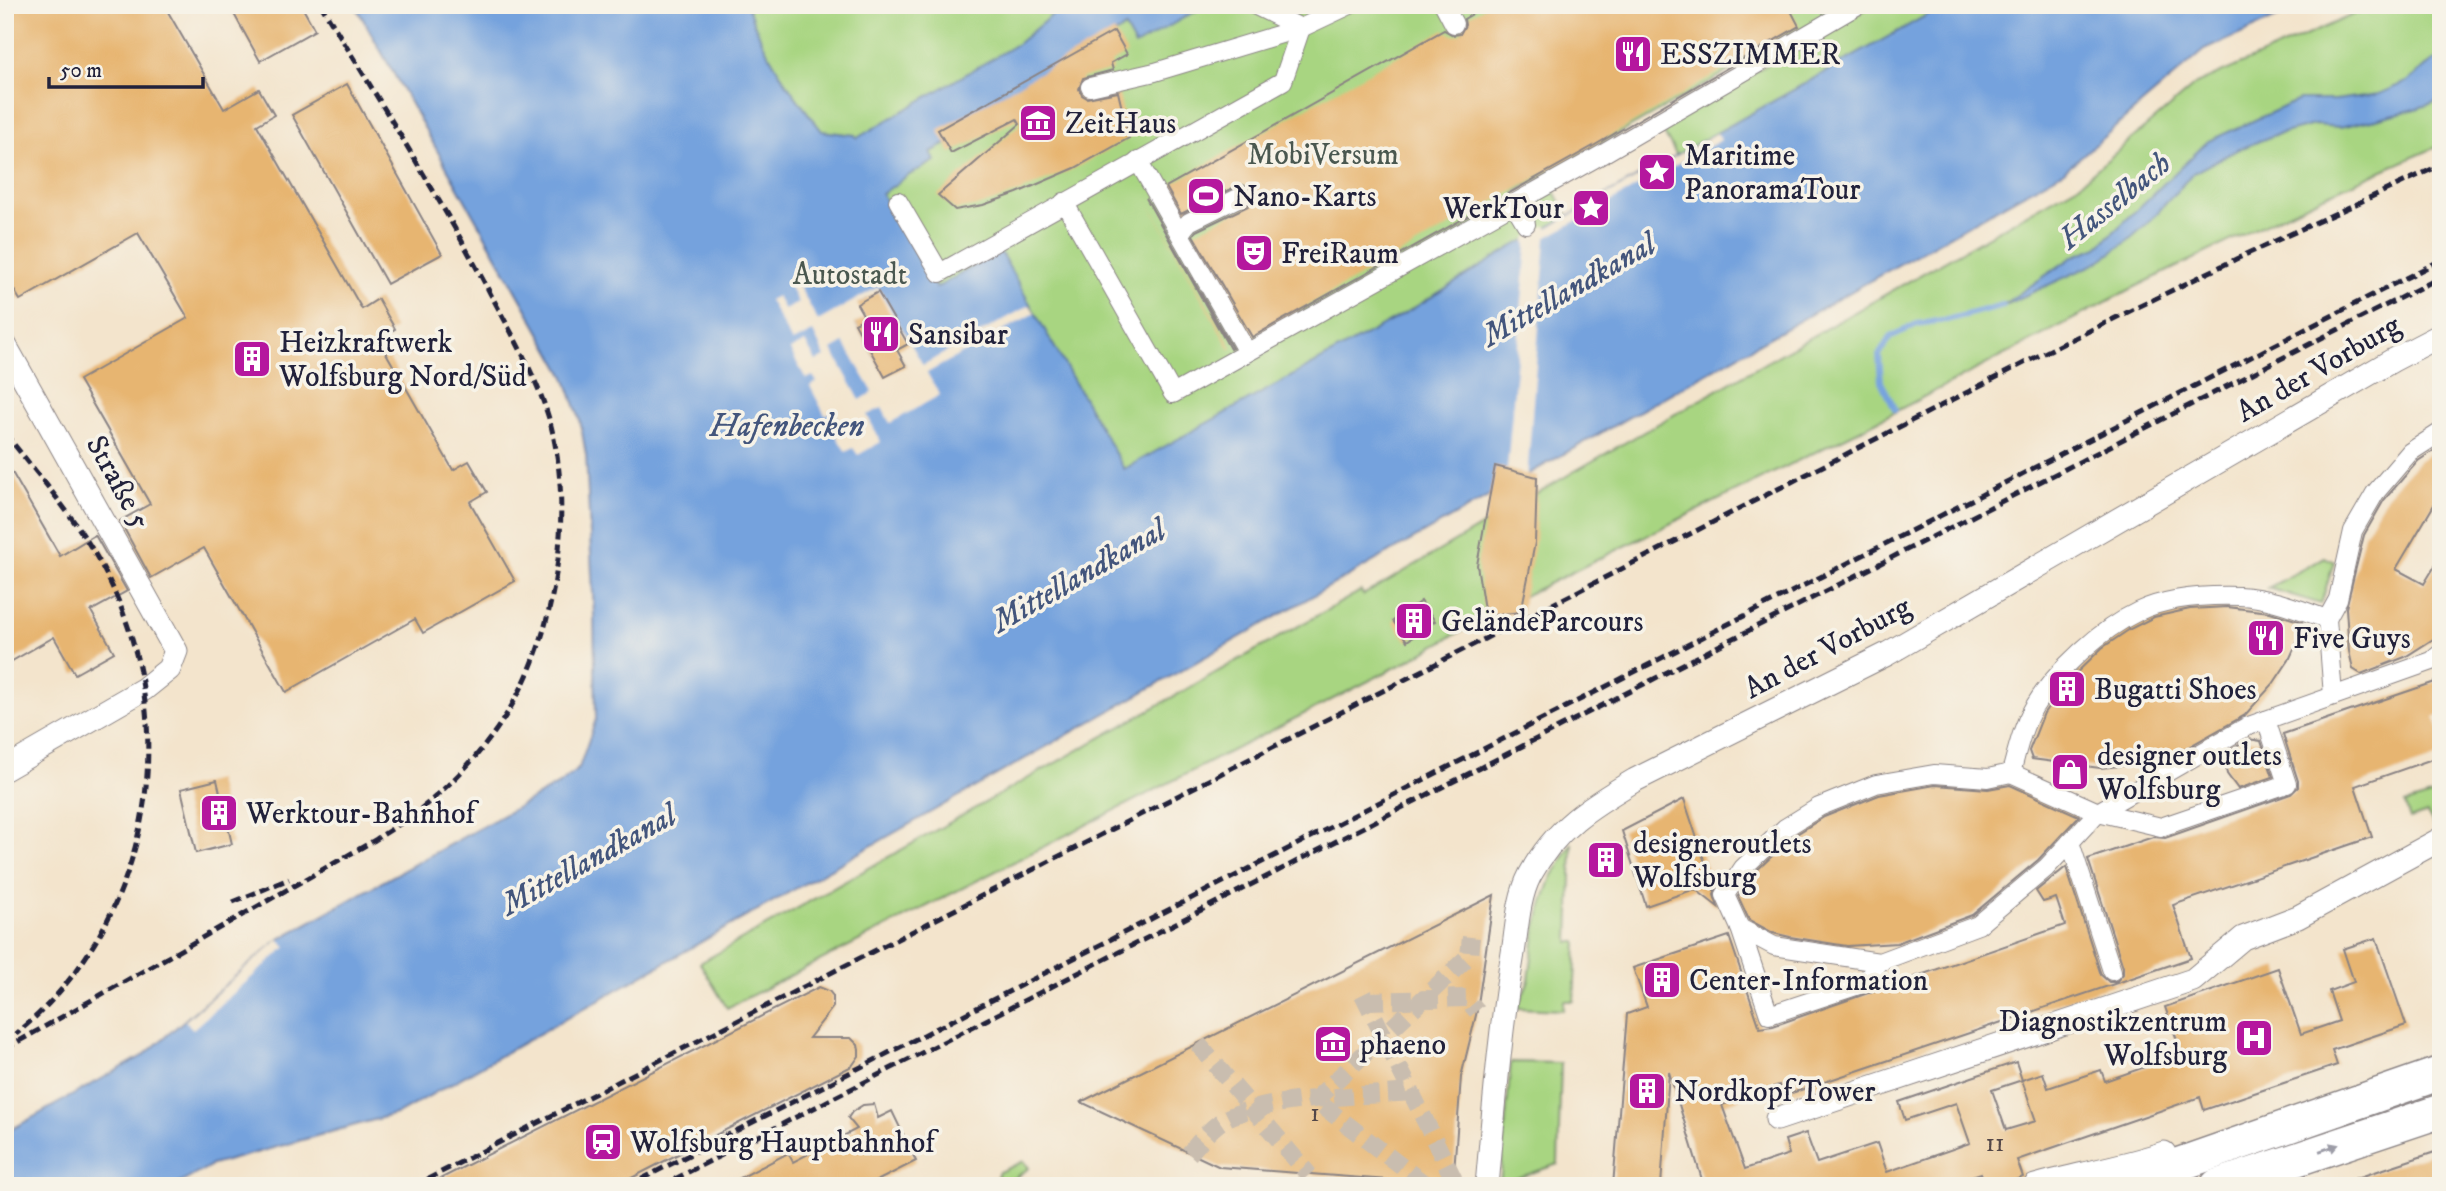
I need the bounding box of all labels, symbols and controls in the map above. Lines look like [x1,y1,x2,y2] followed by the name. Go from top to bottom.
[1612,33,1654,75] restaurant icon: ESSZIMMER
[1660,37,1840,74] place label: ESSZIMMER
[49,46,203,90] scale bar
[60,58,102,84] text: 50 m
[1017,102,1059,144] museum icon: ZeitHaus
[1065,106,1176,143] place label: ZeitHaus
[1247,137,1399,174] park label: MobiVersum
[1684,138,1860,209] place label: Maritime PanoramaTour
[2050,144,2180,260] water label: Hasselbach
[1636,151,1678,193] place icon: Maritime PanoramaTour
[1185,175,1227,217] sports icon: Nano-Karts
[1233,179,1377,216] place label: Nano-Karts
[1570,187,1612,229] place icon: WerkTour
[1442,191,1564,228] place label: WerkTour
[1473,223,1666,358] water label: Mittellandkanal
[1233,232,1275,274] theatre icon: FreiRaum
[1281,236,1399,273] place label: FreiRaum
[793,257,907,294] park label: Autostadt
[2230,307,2408,431] street label: An der Vorburg
[860,313,902,355] restaurant icon: Sansibar
[908,317,1008,354] place label: Sansibar
[278,325,527,396] place label: Heizkraftwerk Wolfsburg Nord/Süd
[231,338,273,380] building icon: Heizkraftwerk Wolfsburg Nord/Süd
[709,407,865,447] water label: Hafenbecken
[77,430,158,536] street label: Straße 5
[983,509,1176,644] water label: Mittellandkanal
[1738,589,1918,708] street label: An der Vorburg
[1393,600,1435,642] building icon: GeländeParcours
[1441,604,1643,641] place label: GeländeParcours
[2245,617,2287,659] restaurant icon: Five Guys
[2293,621,2411,658] place label: Five Guys
[2046,668,2088,710] building icon: Bugatti Shoes
[2094,672,2257,709] place label: Bugatti Shoes
[2096,738,2282,809] place label: designer outlets Wolfsburg
[2049,751,2091,793] shop icon: designer outlets Wolfsburg
[198,792,240,834] building icon: Werktour-Bahnhof
[493,794,687,926] water label: Mittellandkanal
[245,796,479,833] place label: Werktour-Bahnhof
[1632,826,1812,897] place label: designeroutlets Wolfsburg
[1585,839,1627,881] building icon: designeroutlets Wolfsburg
[1641,959,1683,1001] building icon: Center-Information
[1689,963,1929,1000] place label: Center-Information
[1998,1004,2227,1075] place label: Diagnostikzentrum Wolfsburg
[2233,1017,2275,1059] hospital icon: Diagnostikzentrum Wolfsburg
[1312,1023,1354,1065] museum icon: phaeno
[1359,1027,1446,1064] place label: phaeno
[1626,1070,1668,1112] building icon: Nordkopf Tower
[1674,1074,1875,1111] place label: Nordkopf Tower
[1310,1097,1320,1130] house number: 1
[582,1121,624,1163] station icon: Wolfsburg Hauptbahnhof
[629,1125,939,1162] place label: Wolfsburg Hauptbahnhof
[1985,1127,2005,1160] house number: 11
[2318,1143,2339,1153] one-way arrow

